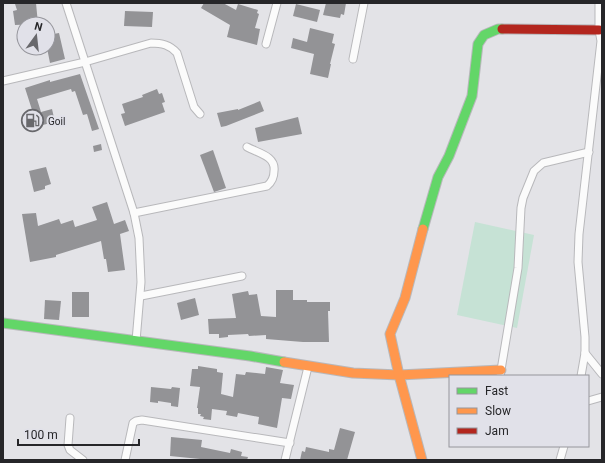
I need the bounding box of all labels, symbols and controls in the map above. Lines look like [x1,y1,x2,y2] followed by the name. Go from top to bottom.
[16,16,56,56] north arrow
[33,20,44,34] text: N
[19,108,45,134] fuel station icon: Goil
[48,116,65,127] place label: Goil
[449,375,589,447] legend
[485,384,508,398] text: Fast
[485,404,511,418] text: Slow
[18,421,139,447] scale bar
[485,424,509,438] text: Jam
[24,428,58,442] text: 100 m

